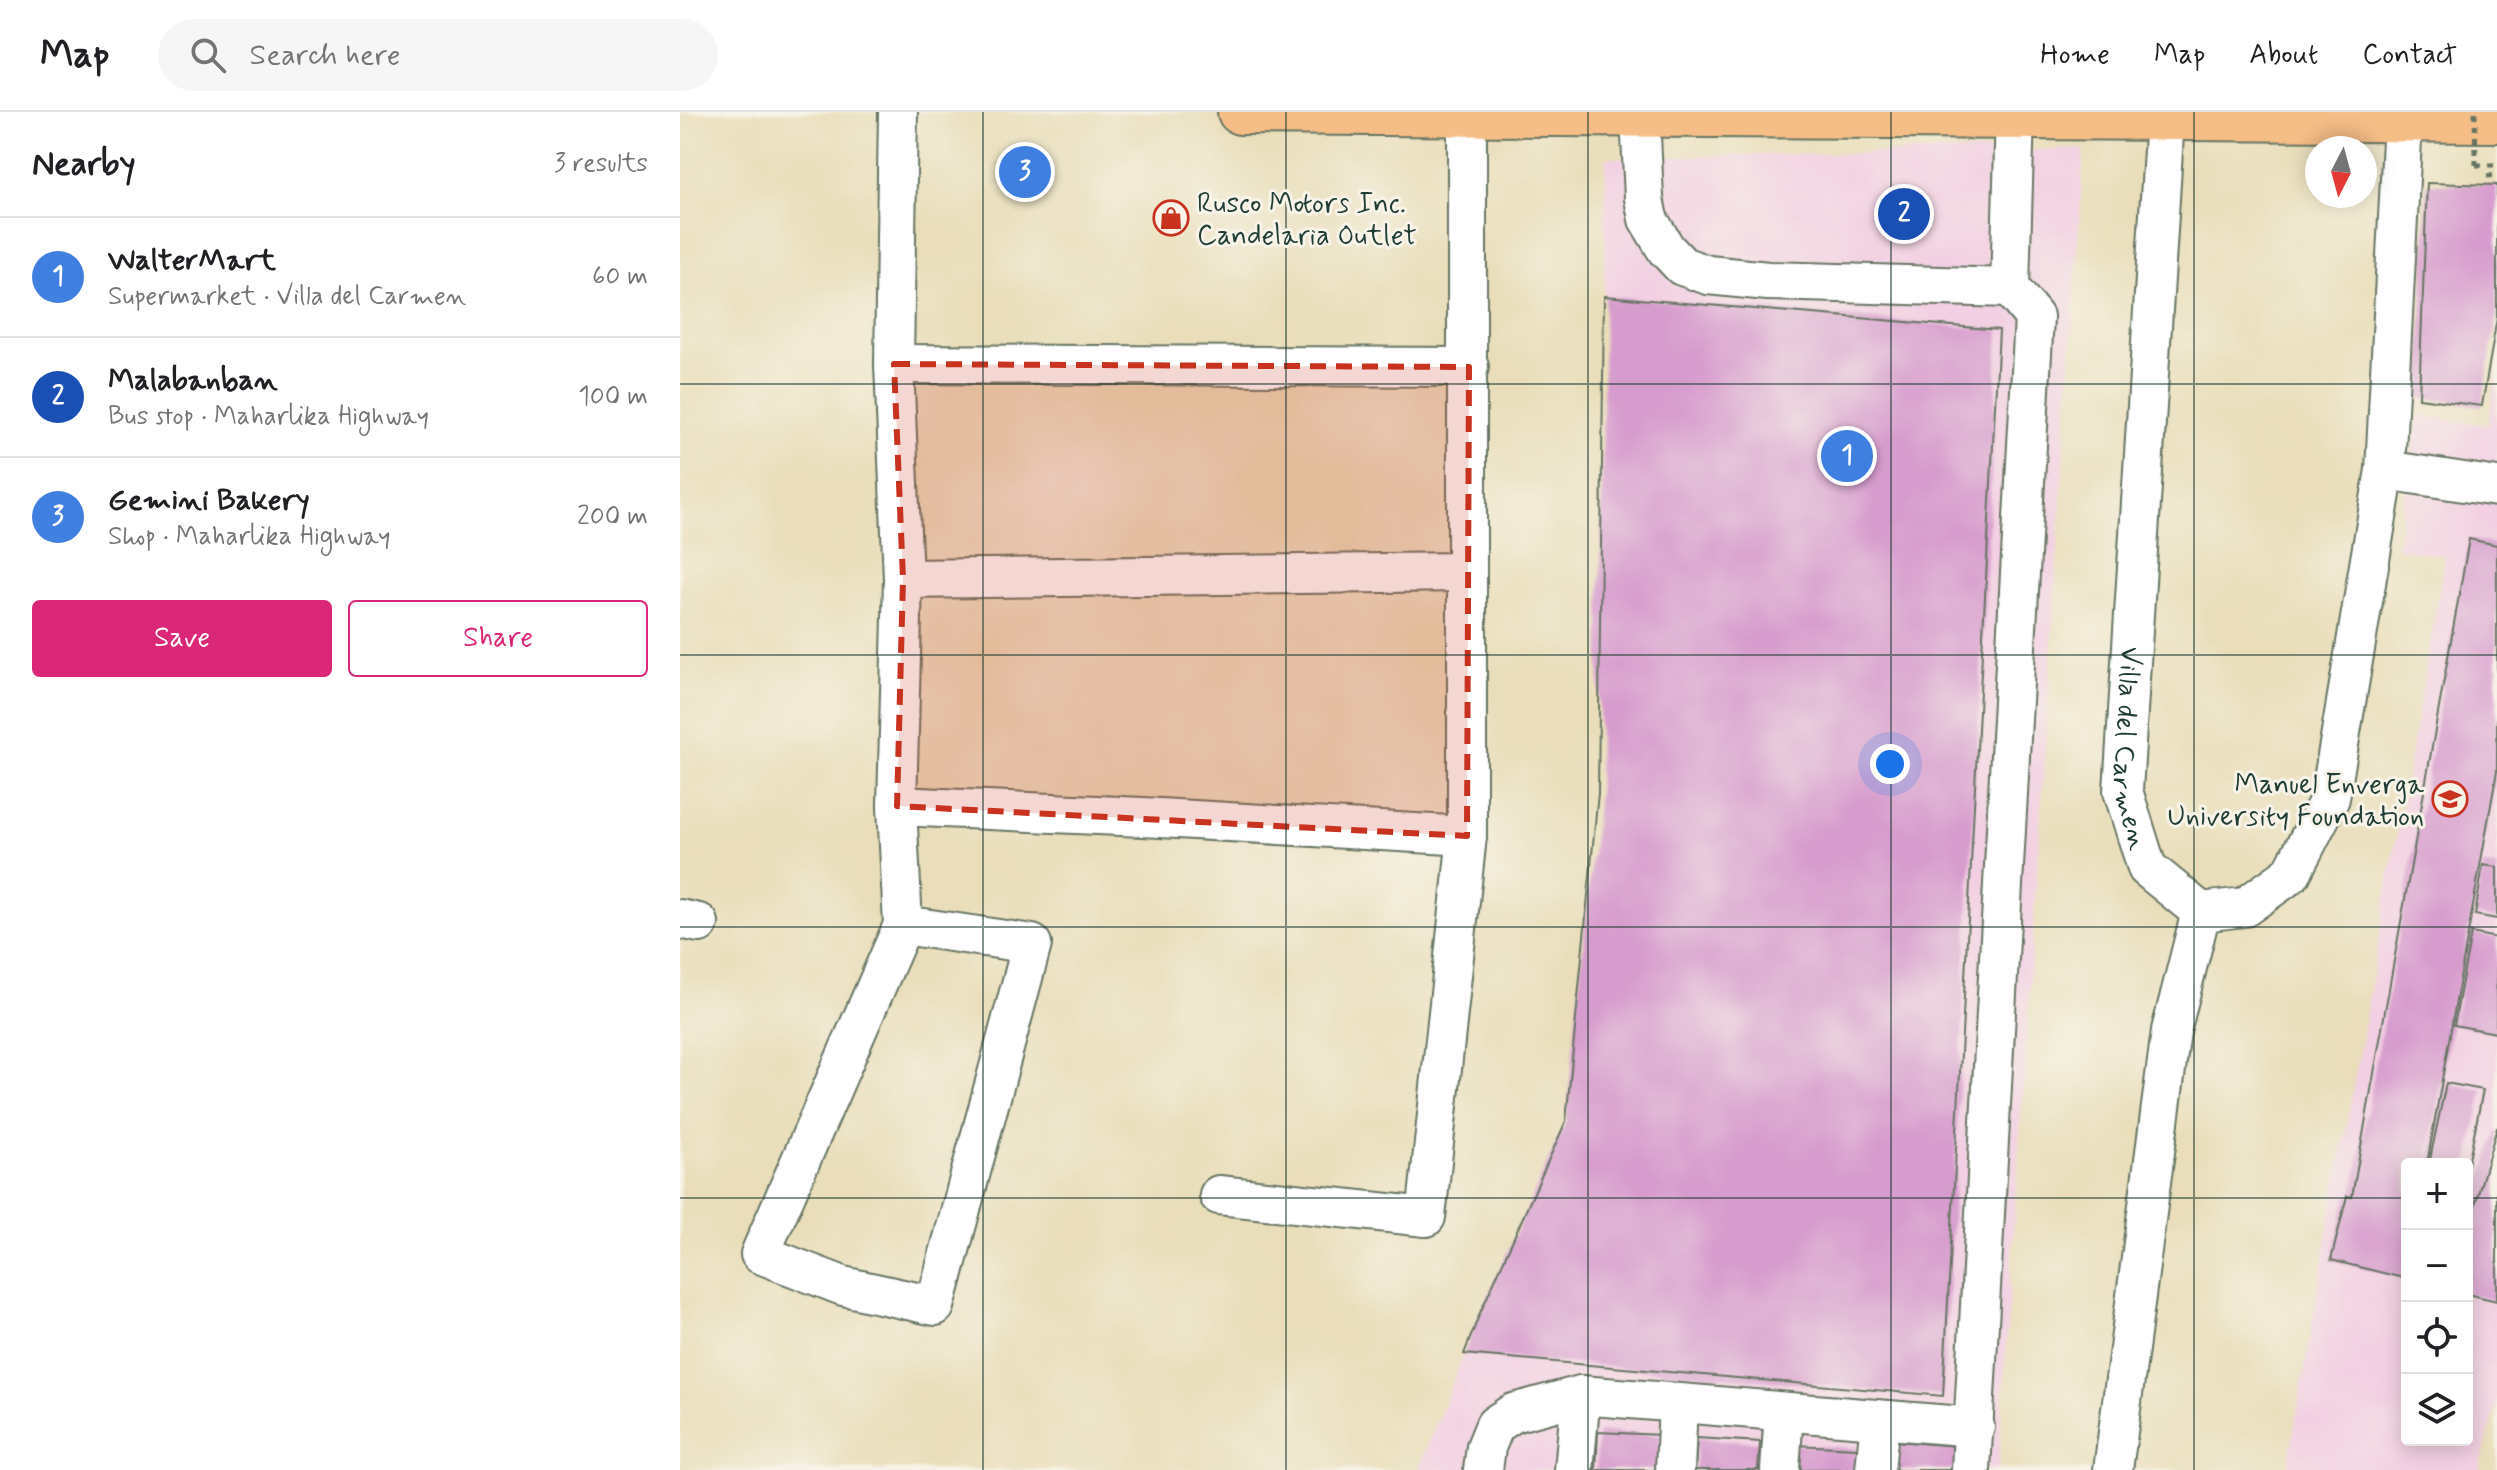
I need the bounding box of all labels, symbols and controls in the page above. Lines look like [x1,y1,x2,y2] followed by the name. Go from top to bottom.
[158,19,718,91] search box
[40,31,110,80] text: Map
[186,33,230,77] icon: search
[250,36,401,75] text: Search here
[2040,37,2110,74] text: Home
[2154,37,2205,74] text: Map
[2249,37,2318,74] text: About
[2362,37,2457,74] text: Contact
[2305,136,2377,208] north arrow
[32,142,136,187] text: Nearby
[999,142,1051,202] pin: 3
[554,147,648,181] text: 3 results
[1878,184,1930,244] pin: 2
[1197,186,1417,255] place label: Rusco Motors Inc. Candelaria Outlet
[1152,199,1190,237] shop icon: Rusco Motors Inc. Candelaria Outlet
[108,241,276,280] text: WalterMart
[52,260,64,294] text: 1
[592,260,648,294] text: 60 m
[108,280,466,314] text: Supermarket · Villa del Carmen
[108,361,277,400] text: Malabanban
[52,380,64,414] text: 2
[578,380,648,414] text: 100 m
[108,400,429,434] text: Bus stop · Maharlika Highway
[1821,426,1873,486] pin: 1
[108,481,310,520] text: Gemini Bakery
[52,500,64,534] text: 3
[577,500,648,534] text: 200 m
[108,520,391,554] text: Shop · Maharlika Highway
[32,600,332,677] button: Save
[348,600,648,677] button: Share
[2102,645,2156,854] street label: Villa del Carmen
[1870,744,1910,784] your location
[2167,767,2424,836] place label: Manuel Enverga University Foundation
[2431,780,2469,818] school or university icon: Manuel Enverga University Foundation
[2401,1158,2473,1446] map controls
[2401,1158,2473,1230] button: +
[2401,1230,2473,1302] button: −
[2401,1302,2473,1374] button: locate
[2401,1374,2473,1446] button: layers

